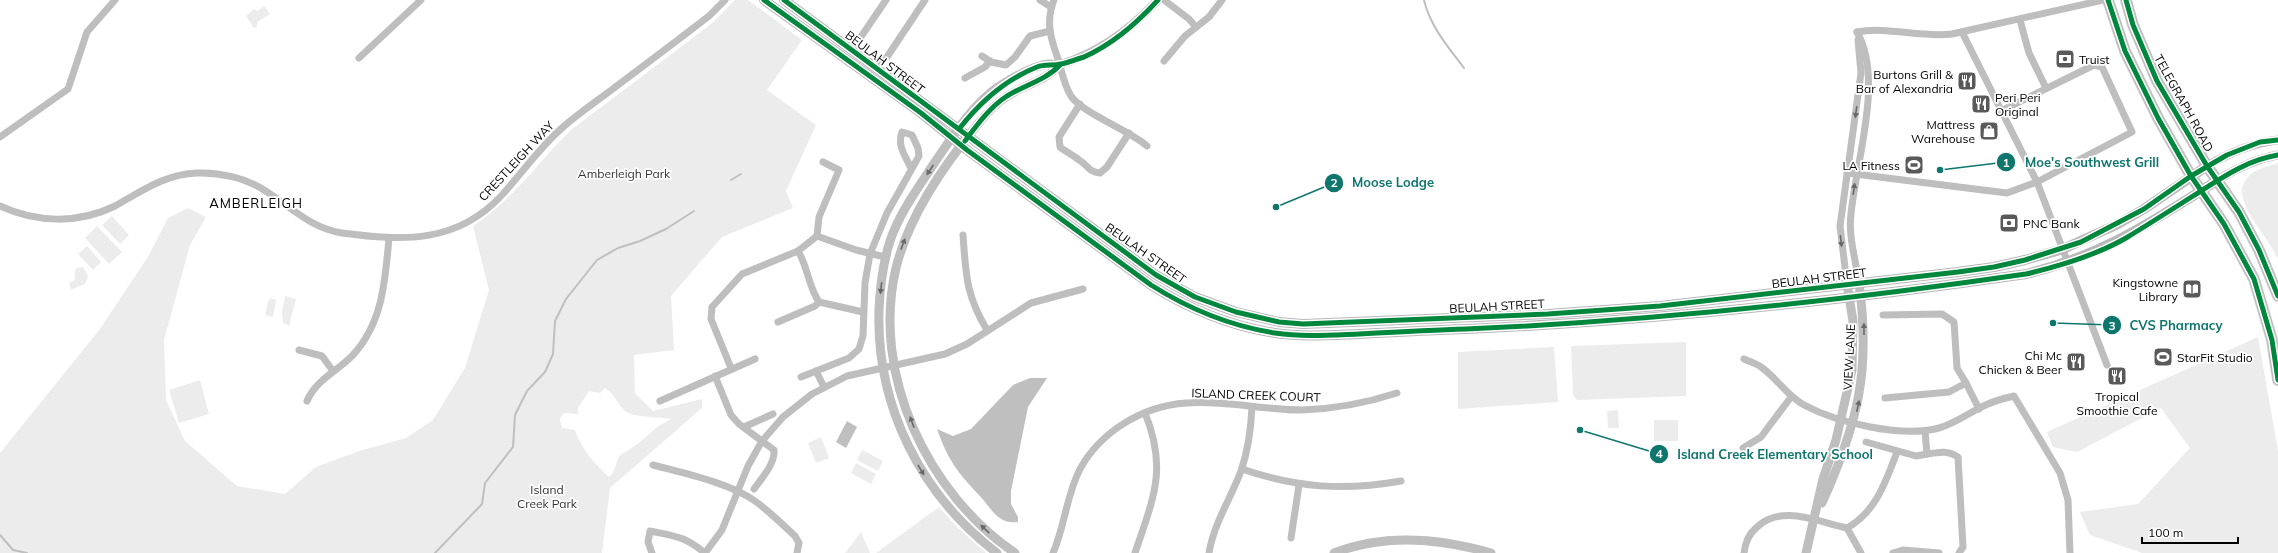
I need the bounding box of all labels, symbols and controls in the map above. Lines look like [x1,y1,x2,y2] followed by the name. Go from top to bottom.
[842,27,928,97] street label: BEULAH STREET
[2054,48,2076,70] bank icon: Truist
[2079,52,2110,67] place label: Truist
[2151,52,2217,154] street label: TELEGRAPH ROAD
[1856,67,1954,96] place label: Burtons Grill & Bar of Alexandria
[1956,70,1978,92] restaurant icon: Burtons Grill & Bar of Alexandria
[1995,90,2041,119] place label: Peri Peri Original
[1970,93,1992,115] restaurant icon: Peri Peri Original
[1853,106,1859,118] one-way arrow
[475,117,557,204] street label: CRESTLEIGH WAY
[1911,117,1975,146] place label: Mattress Warehouse
[1978,120,2000,142] shop icon: Mattress Warehouse
[1996,150,2167,175] callout: Moe's Southwest Grill
[1903,154,1925,176] sports icon: LA Fitness
[2025,154,2159,170] text: Moe's Southwest Grill
[2002,155,2010,170] text: 1
[1842,158,1900,173] place label: LA Fitness
[926,165,934,175] one-way arrow
[578,166,671,181] park label: Amberleigh Park
[1324,170,1442,195] callout: Moose Lodge
[1352,174,1434,190] text: Moose Lodge
[1330,175,1338,190] text: 2
[1851,183,1857,195] one-way arrow
[209,195,303,211] district label: AMBERLEIGH
[1998,212,2020,234] bank icon: PNC Bank
[2023,216,2081,231] place label: PNC Bank
[1103,219,1190,287] street label: BEULAH STREET
[1838,235,1845,247] one-way arrow
[901,238,907,250] one-way arrow
[1771,265,1868,291] street label: BEULAH STREET
[2112,275,2179,304] place label: Kingstowne Library
[2181,278,2203,300] library icon: Kingstowne Library
[878,282,884,294] one-way arrow
[1449,296,1546,316] street label: BEULAH STREET
[2102,313,2231,338] callout: CVS Pharmacy
[2130,317,2223,334] text: CVS Pharmacy
[2108,318,2116,333] text: 3
[1861,322,1867,335] one-way arrow
[1840,324,1858,390] street label: VIEW LANE
[2152,346,2174,368] sports icon: StarFit Studio
[1978,348,2063,377] place label: Chi Mc Chicken & Beer
[2177,350,2253,365] place label: StarFit Studio
[2065,351,2087,373] restaurant icon: Chi Mc Chicken & Beer
[2106,365,2128,387] restaurant icon: Tropical Smoothie Cafe
[1191,385,1322,405] street label: ISLAND CREEK COURT
[2076,389,2158,418] place label: Tropical Smoothie Cafe
[1855,400,1861,412] one-way arrow
[908,416,914,428] one-way arrow
[1649,442,1881,467] callout: Island Creek Elementary School
[1655,446,1663,461] text: 4
[1677,446,1873,463] text: Island Creek Elementary School
[917,465,925,475] one-way arrow
[517,482,578,511] park label: Island Creek Park
[2142,519,2238,545] scale bar
[980,524,990,533] one-way arrow
[2148,525,2183,540] text: 100 m

